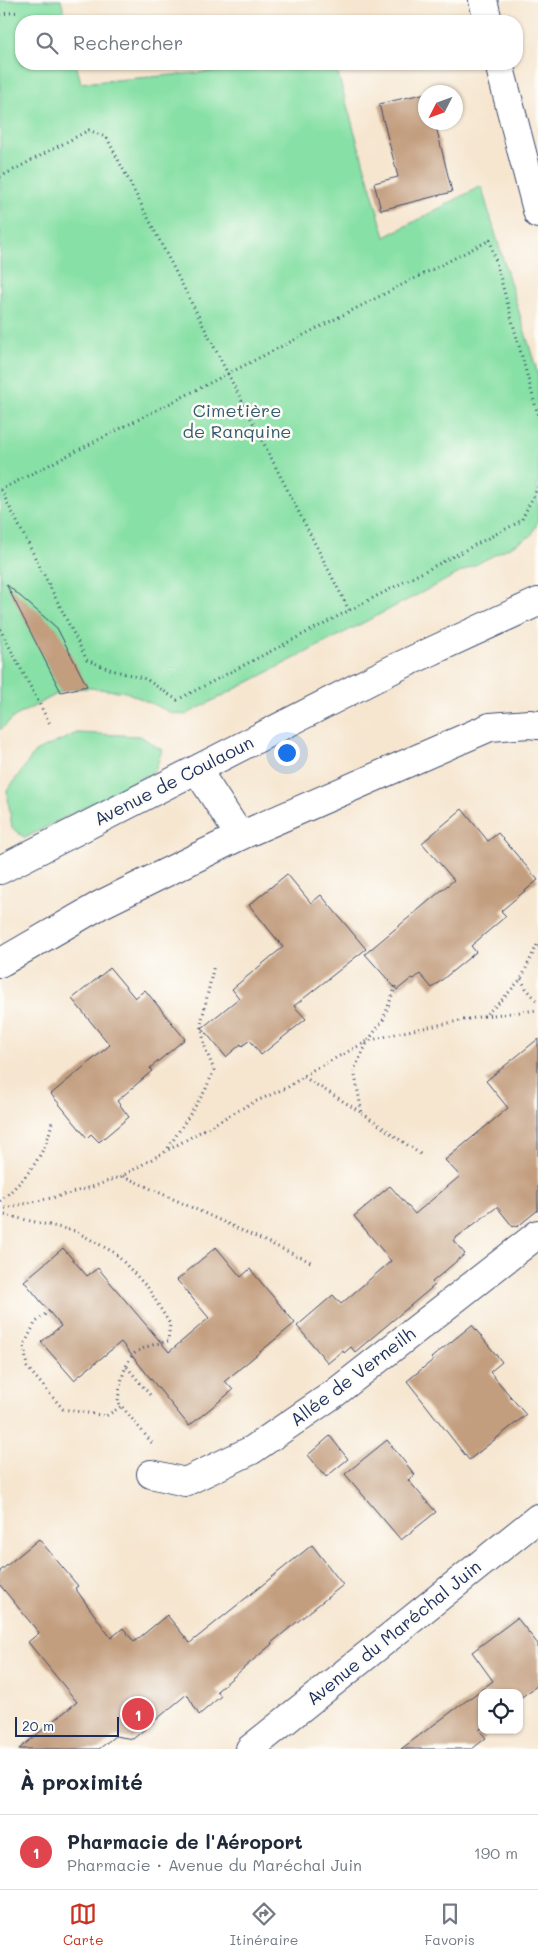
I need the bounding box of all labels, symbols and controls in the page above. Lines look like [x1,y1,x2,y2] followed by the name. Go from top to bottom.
[15,15,523,70] search box
[33,29,61,57] icon: search
[73,30,183,55] text: Rechercher
[418,85,463,130] north arrow
[182,398,292,443] park label: Cimetière de Ranquine
[90,729,257,831] street label: Avenue de Coulaoun
[274,740,300,766] your location
[285,1321,420,1431] street label: Allée de Verneilh
[301,1554,486,1710] street label: Avenue du Maréchal Juin
[478,1689,523,1734] map controls
[478,1689,523,1734] button: locate
[122,1695,154,1733] pin: 1
[15,1714,119,1737] scale bar
[22,1716,54,1735] text: 20 m
[20,1768,143,1795] text: À proximité
[67,1829,303,1854] text: Pharmacie de l'Aéroport
[32,1842,40,1863] text: 1
[474,1842,518,1863] text: 190 m
[67,1854,362,1875] text: Pharmacie · Avenue du Maréchal Juin
[63,1900,104,1949] tab: Carte
[230,1900,298,1949] tab: Itinéraire
[425,1900,475,1949] tab: Favoris

